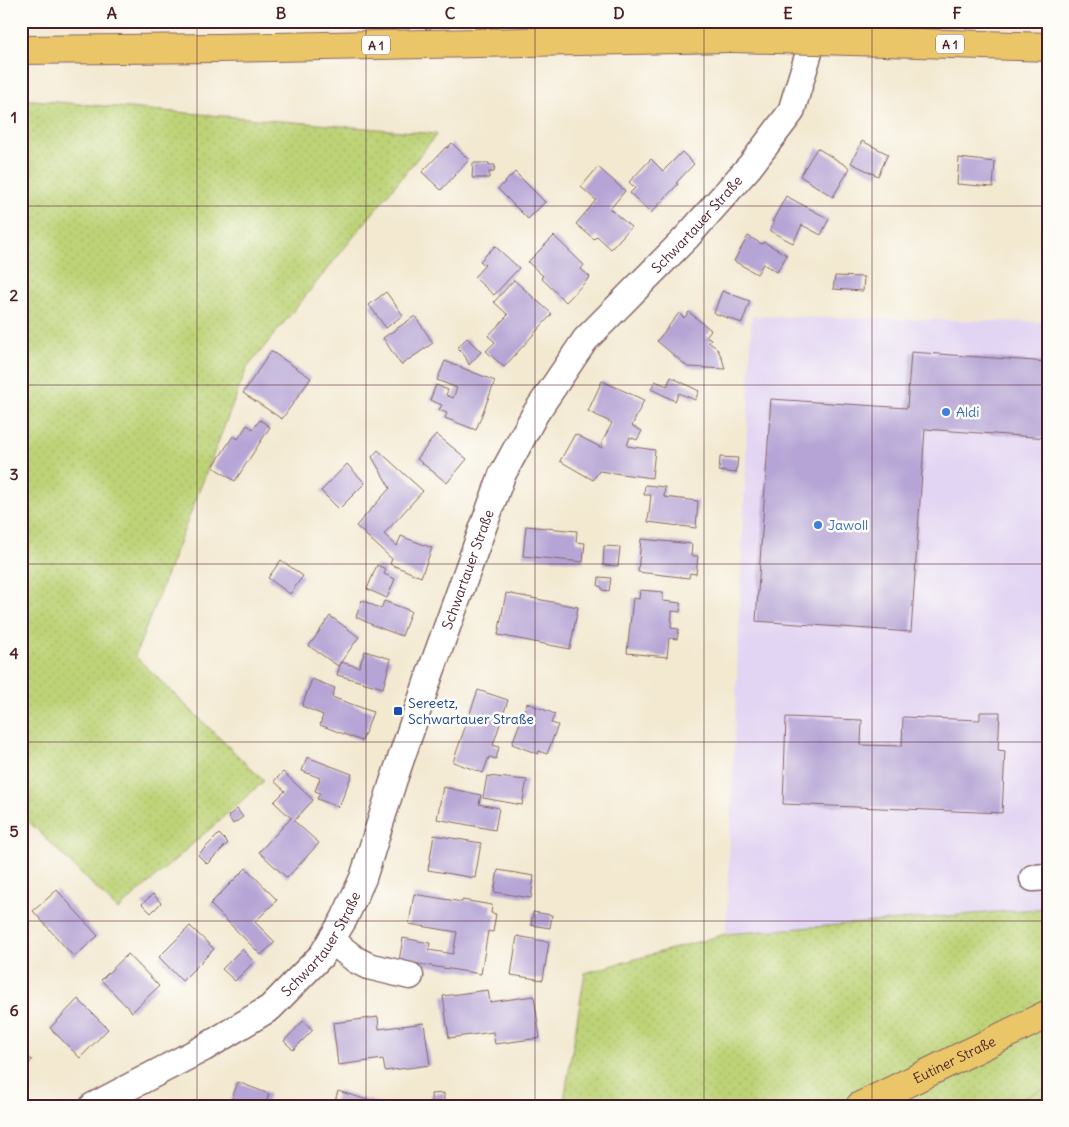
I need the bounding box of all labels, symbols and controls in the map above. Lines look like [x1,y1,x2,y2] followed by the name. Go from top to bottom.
[107,3,117,23] text: A
[276,3,287,23] text: B
[445,3,456,23] text: C
[613,3,625,23] text: D
[783,3,793,23] text: E
[952,3,962,23] text: F
[936,34,964,54] road number: A 1
[362,36,390,54] road number: A 1
[11,107,17,127] text: 1
[647,172,746,277] street label: Schwartauer Straße
[10,285,19,305] text: 2
[956,403,980,421] place label: Aldi
[940,406,952,418] marker: Aldi
[9,464,19,484] text: 3
[438,507,498,632] street label: Schwartauer Straße
[828,516,868,534] place label: Jawoll
[812,519,824,531] marker: Jawoll
[9,643,19,663] text: 4
[408,694,534,728] place label: Sereetz, Schwartauer Straße
[392,705,404,717] marker: Sereetz, Schwartauer Straße
[9,821,19,841] text: 5
[277,889,364,1000] street label: Schwartauer Straße
[9,1000,19,1020] text: 6
[910,1032,999,1088] street label: Eutiner Straße

